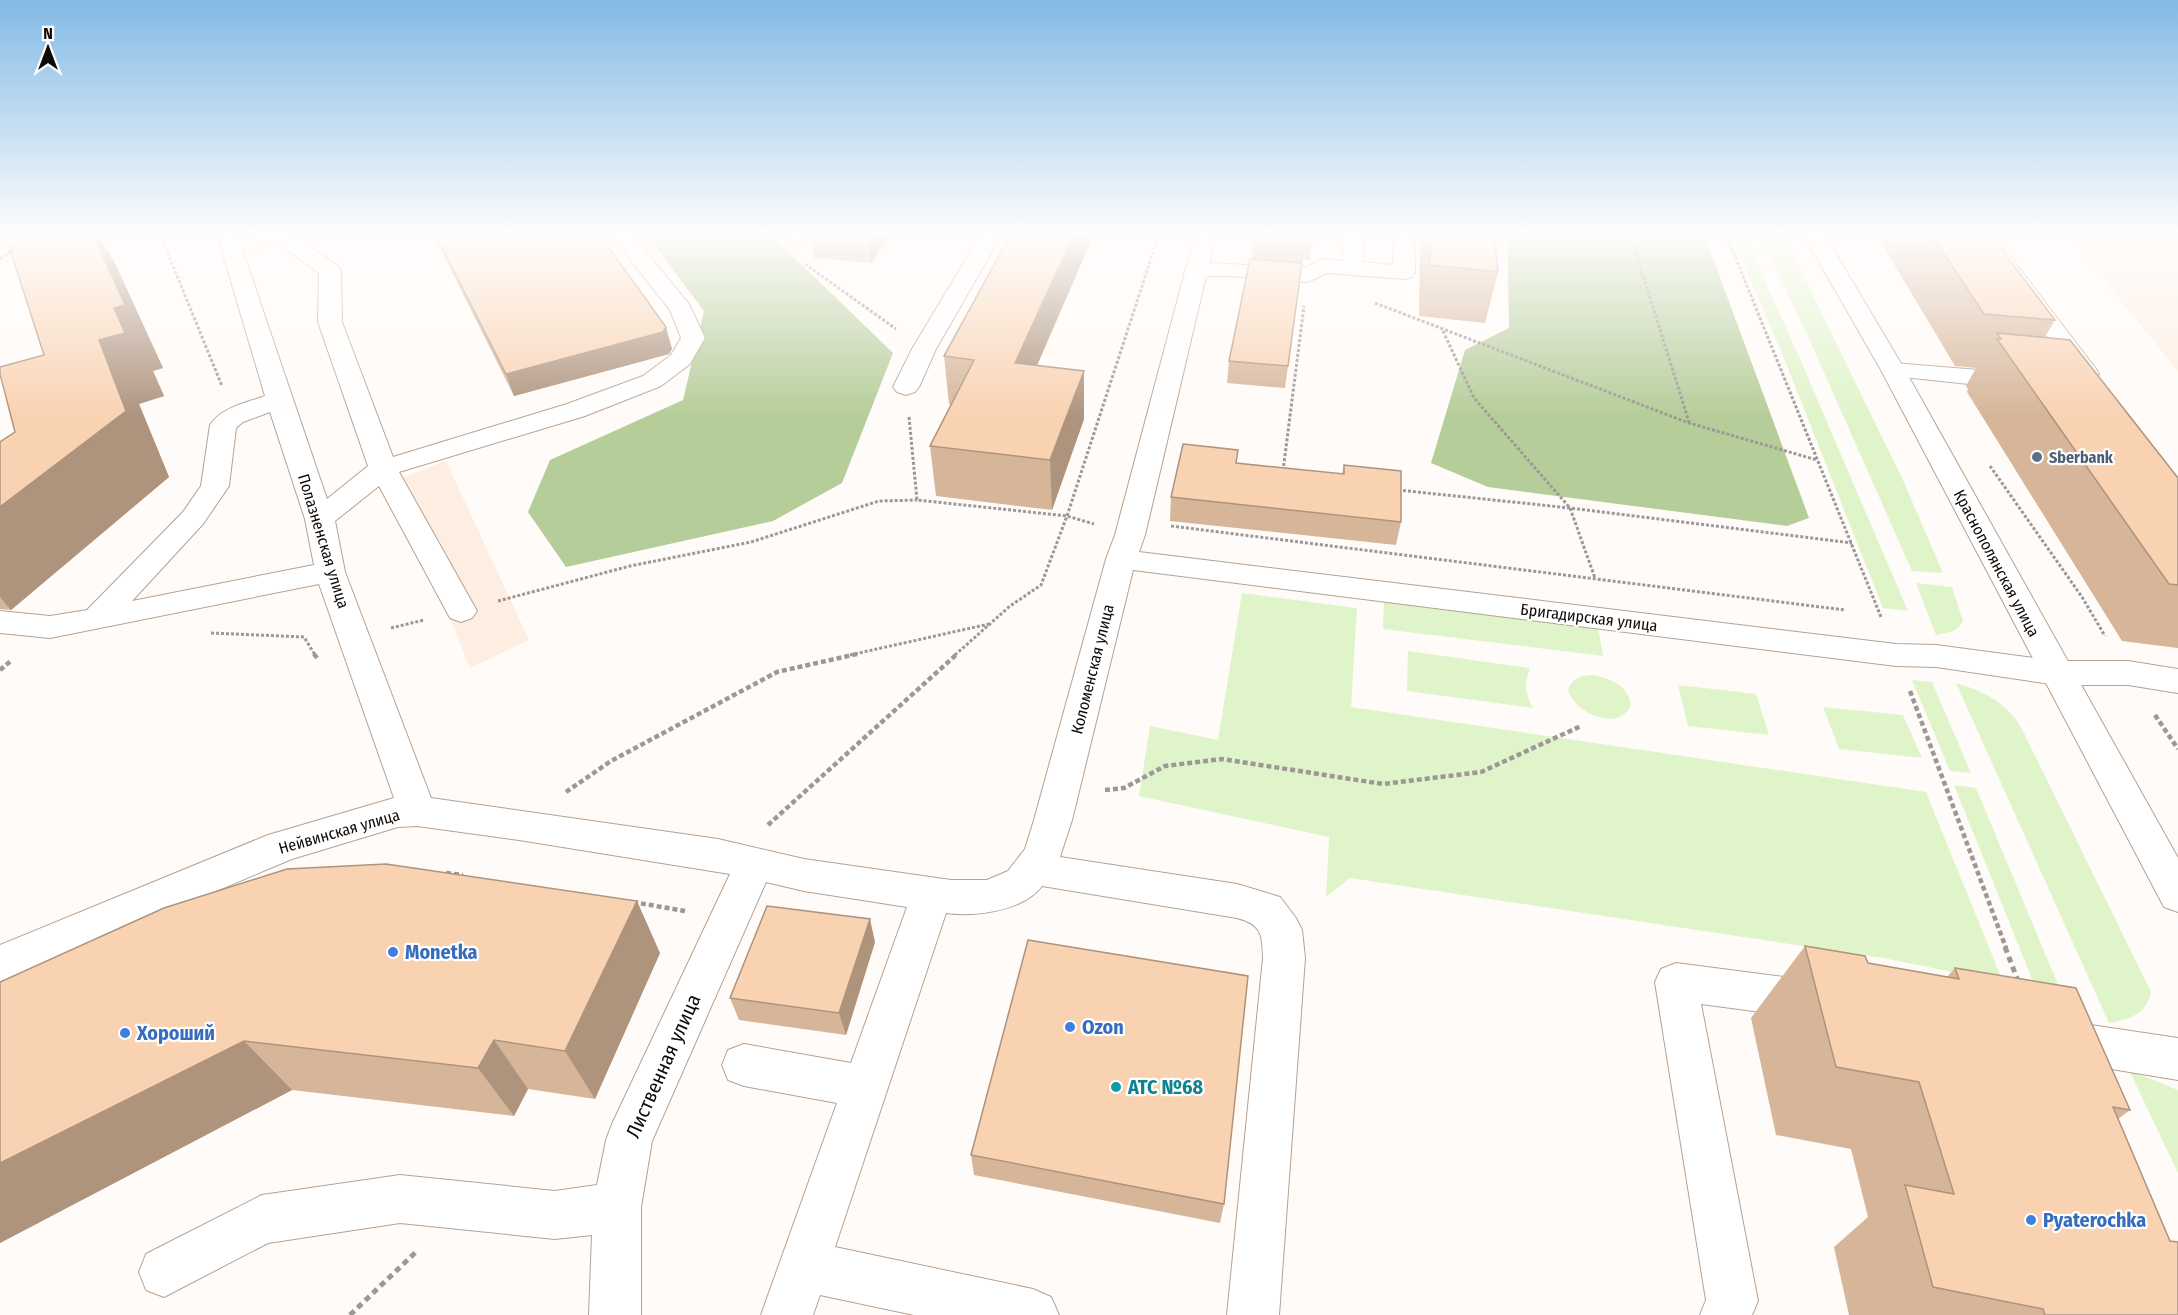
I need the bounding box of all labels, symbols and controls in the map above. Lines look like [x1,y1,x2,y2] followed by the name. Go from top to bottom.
[18,18,78,78] north arrow
[43,24,53,43] text: N
[2049,448,2114,467] place label: Sberbank
[2030,450,2044,464] marker: Sberbank
[294,472,353,611] street label: Полазненская улица
[1950,487,2043,640] street label: Краснополянская улица
[1519,600,1659,635] street label: Бригадирская улица
[1067,602,1118,736] street label: Коломенская улица
[276,805,402,858] street label: Нейвинская улица
[405,940,478,964] place label: Monetka
[386,945,400,959] marker: Monetka
[621,990,705,1142] street label: Лиственная улица
[1082,1015,1124,1039] place label: Ozon
[1063,1020,1077,1034] marker: Ozon
[136,1021,215,1045] place label: Хороший
[118,1026,132,1040] marker: Хороший
[1127,1075,1204,1099] place label: АТС №68
[1109,1080,1123,1094] marker: АТС №68
[2043,1208,2146,1232] place label: Pyaterochka
[2024,1213,2038,1227] marker: Pyaterochka

